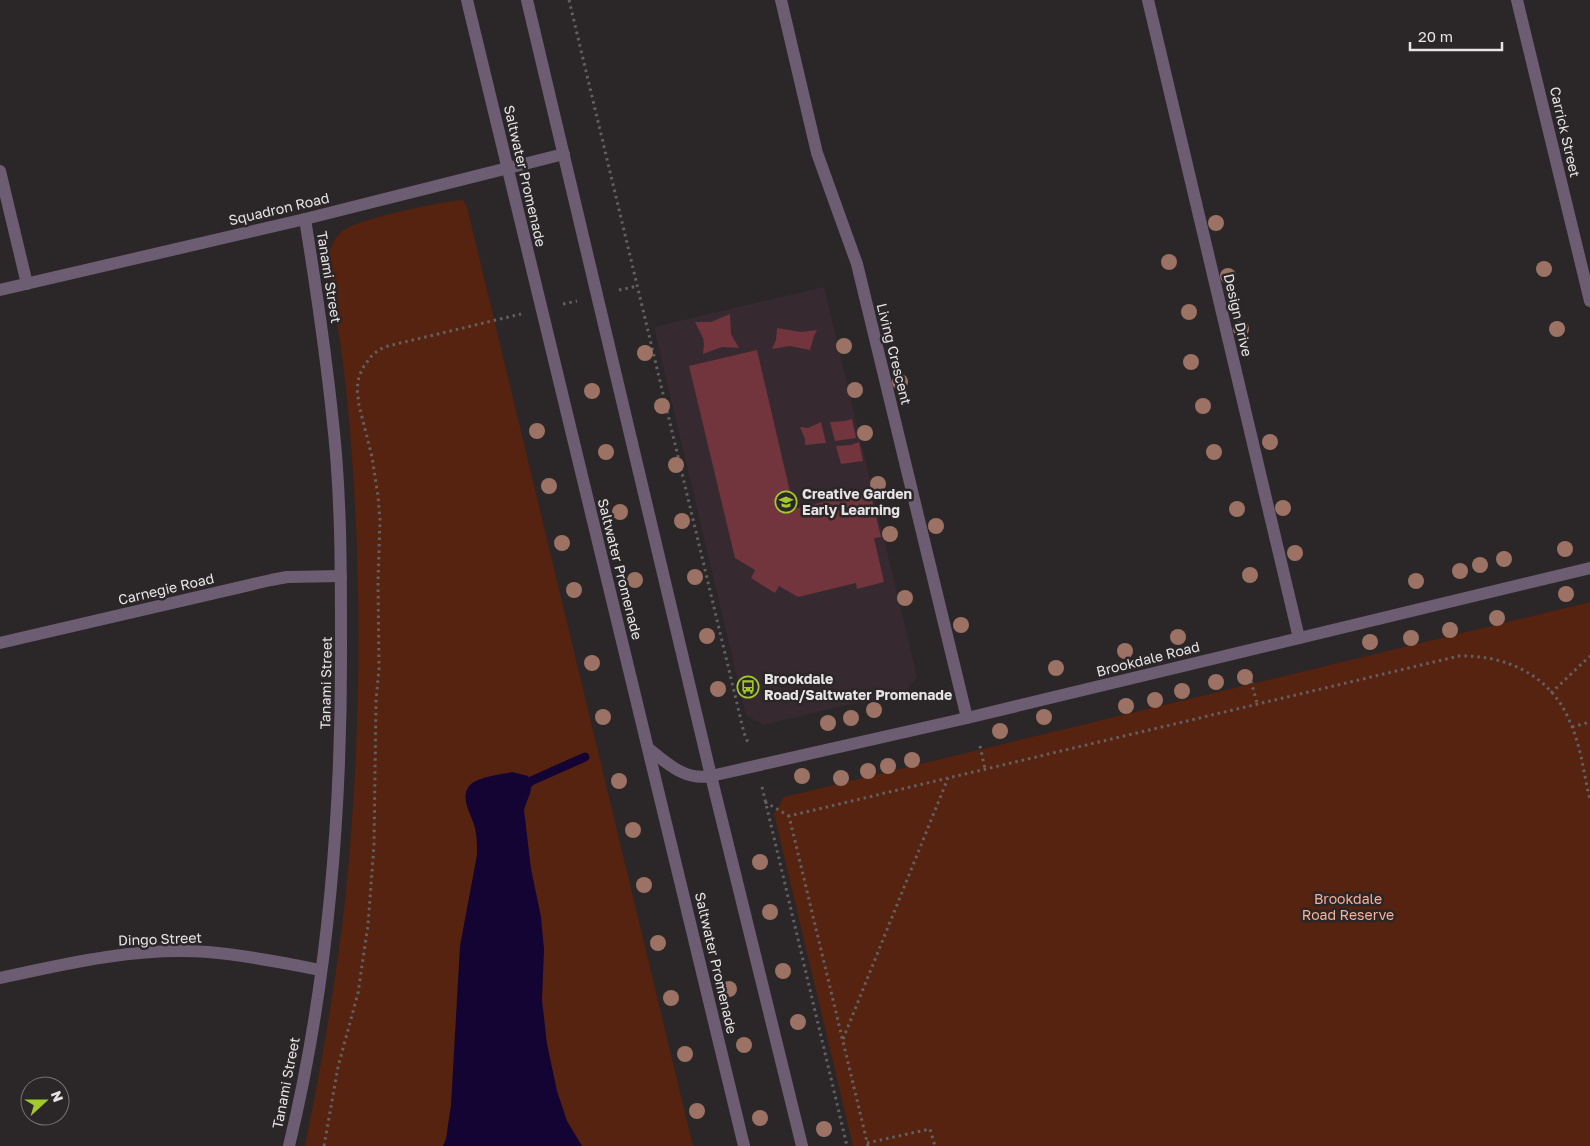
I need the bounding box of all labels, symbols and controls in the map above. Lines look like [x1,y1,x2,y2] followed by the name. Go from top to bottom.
[1410,20,1502,52] scale bar
[1418,27,1453,45] text: 20 m
[1547,85,1584,179] street label: Carrick Street
[501,103,550,248] street label: Saltwater Promenade
[227,189,331,228] street label: Squadron Road
[314,230,345,324] street label: Tanami Street
[1221,272,1256,358] street label: Design Drive
[874,301,915,407] street label: Living Crescent
[802,485,912,518] place label: Creative Garden Early Learning
[774,490,798,514] school or university icon: Creative Garden Early Learning
[595,496,646,641] street label: Saltwater Promenade
[116,569,215,608] street label: Carnegie Road
[316,636,335,730] street label: Tanami Street
[1094,637,1201,680] street label: Brookdale Road
[764,670,952,703] place label: Brookdale Road/Saltwater Promenade
[736,675,760,699] bus stop icon: Brookdale Road/Saltwater Promenade
[692,890,741,1035] street label: Saltwater Promenade
[1302,890,1394,923] park label: Brookdale Road Reserve
[118,929,202,948] street label: Dingo Street
[268,1036,303,1130] street label: Tanami Street
[20,1076,70,1126] north arrow
[48,1088,67,1104] text: N

